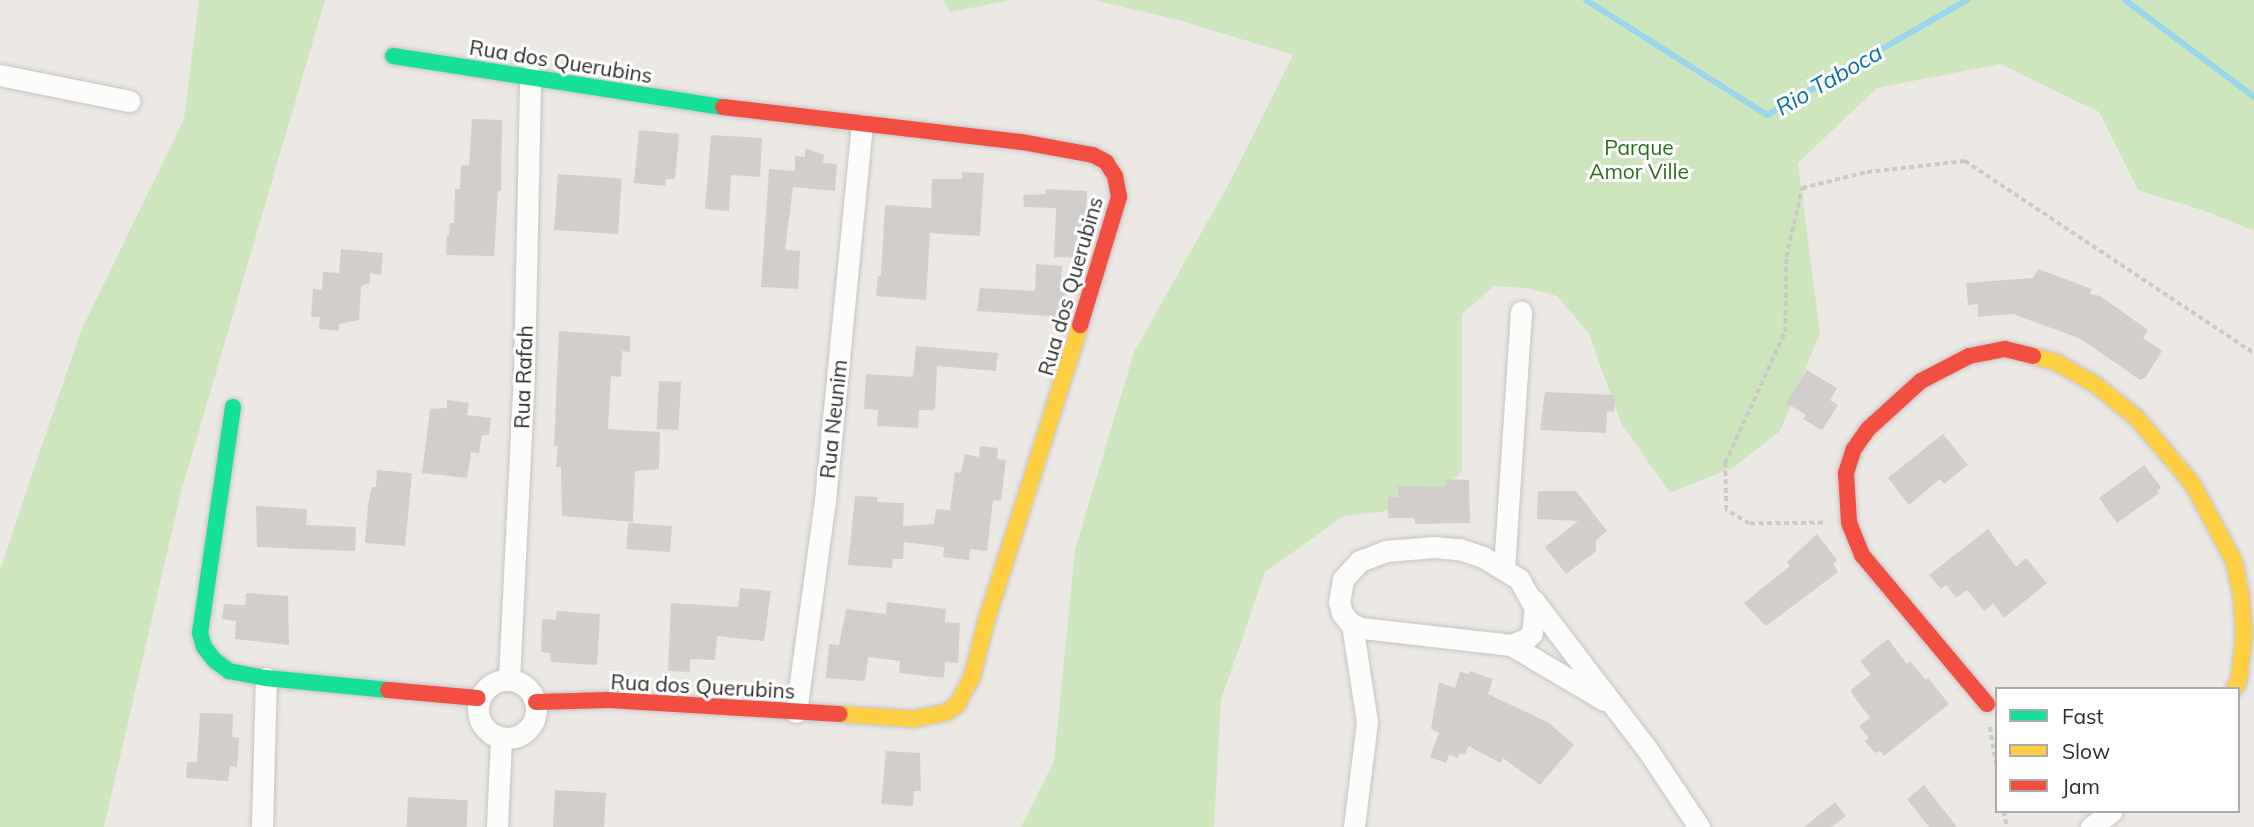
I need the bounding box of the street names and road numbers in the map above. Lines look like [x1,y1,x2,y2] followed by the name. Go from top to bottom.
[468,34,654,88] street label: Rua dos Querubins
[1032,194,1108,378] street label: Rua dos Querubins
[509,325,537,429] street label: Rua Rafah
[814,358,852,480] street label: Rua Neunim
[610,669,796,703] street label: Rua dos Querubins

